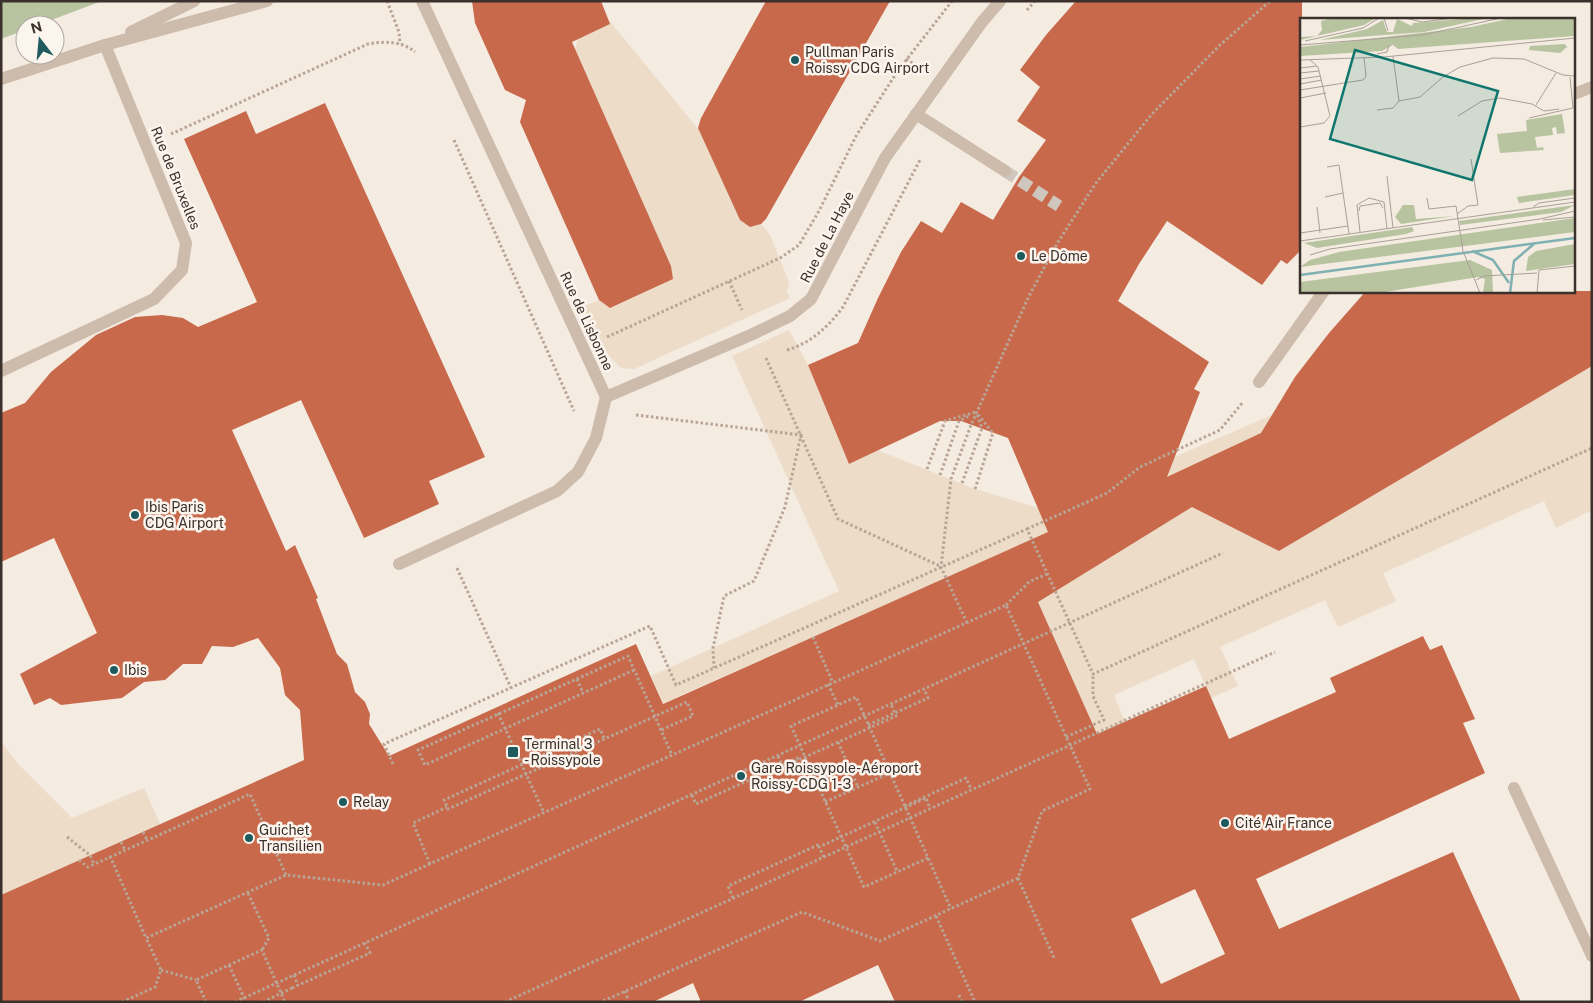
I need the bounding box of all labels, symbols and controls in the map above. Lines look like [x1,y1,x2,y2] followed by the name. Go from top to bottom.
[15,15,65,65] north arrow
[29,18,44,37] text: N
[1300,18,1576,292] inset map
[805,44,930,76] place label: Pullman Paris Roissy CDG Airport
[789,54,801,66] marker: Pullman Paris Roissy CDG Airport
[148,124,204,232] street label: Rue de Bruxelles
[797,188,857,285] street label: Rue de La Haye
[1031,248,1088,264] place label: Le Dôme
[1015,250,1027,262] marker: Le Dôme
[557,269,617,373] street label: Rue de Lisbonne
[145,499,224,531] place label: Ibis Paris CDG Airport
[129,509,141,521] marker: Ibis Paris CDG Airport
[124,662,147,678] place label: Ibis
[108,664,120,676] marker: Ibis
[524,736,601,768] place label: Terminal 3 - Roissypole
[506,745,520,759] marker: Terminal 3 - Roissypole
[751,760,919,792] place label: Gare Roissypole-Aéroport Roissy-CDG 1-3
[735,770,747,782] marker: Gare Roissypole-Aéroport Roissy-CDG 1-3
[353,794,390,810] place label: Relay
[337,796,349,808] marker: Relay
[1235,815,1332,831] place label: Cité Air France
[1219,817,1231,829] marker: Cité Air France
[259,822,322,854] place label: Guichet Transilien
[243,832,255,844] marker: Guichet Transilien

